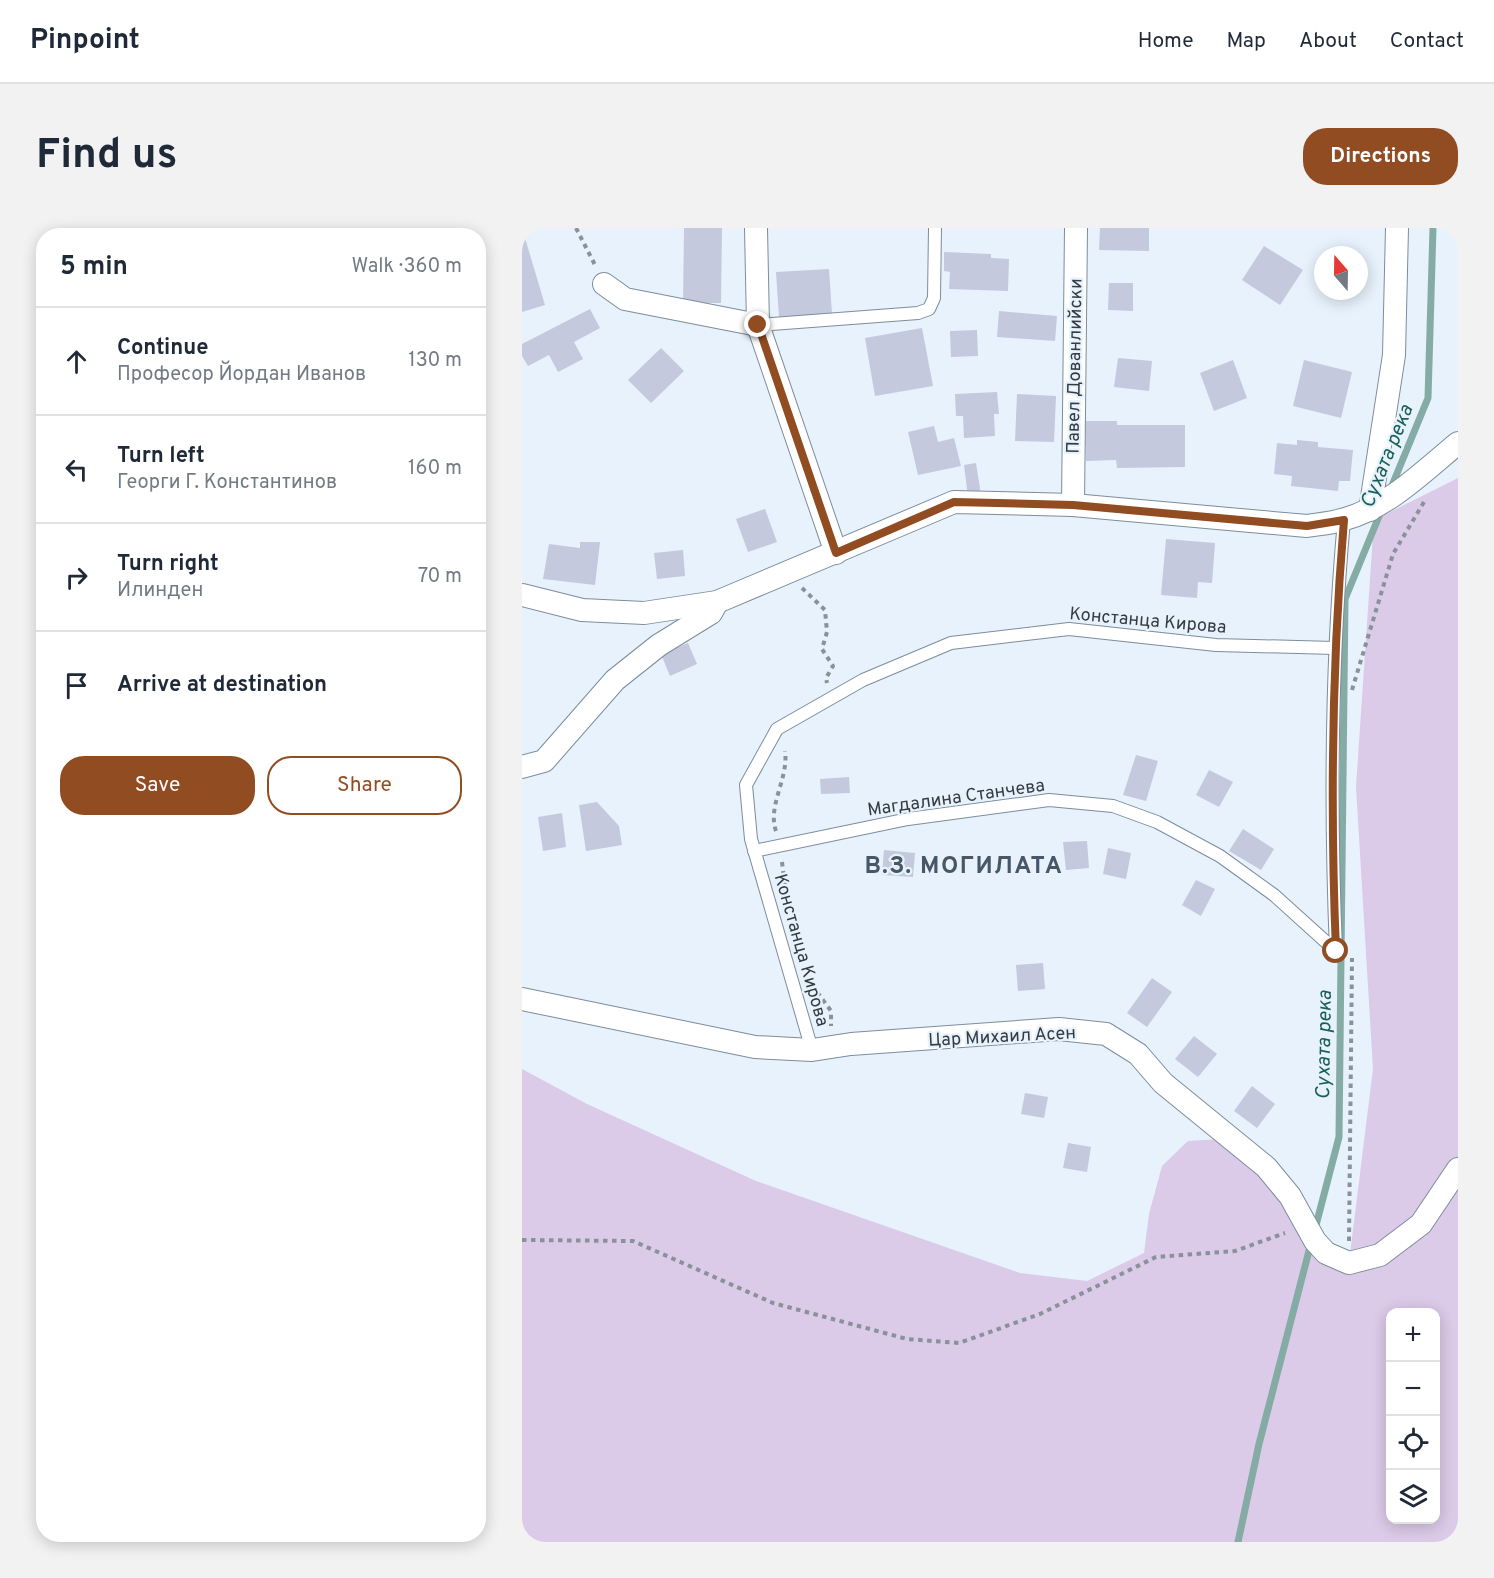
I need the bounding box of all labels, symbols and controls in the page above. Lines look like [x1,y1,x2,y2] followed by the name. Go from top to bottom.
[30,23,140,59] text: Pinpoint
[1138,28,1194,55] text: Home
[1227,28,1266,55] text: Map
[1299,28,1357,55] text: About
[1390,28,1464,55] text: Contact
[1303,128,1458,185] button: Directions
[36,130,177,183] text: Find us
[1314,246,1368,300] north arrow
[60,251,128,284] text: 5 min
[351,254,462,280] text: Walk · 360 m
[1062,278,1089,454] street label: Павел Дованлийски
[744,311,770,337] route end
[117,335,208,362] text: Continue
[60,345,93,378] icon: ahead
[408,348,462,374] text: 130 m
[117,362,366,388] text: Професор Йордан Иванов
[1355,401,1421,512] water label: Сухата река
[117,443,205,470] text: Turn left
[60,453,93,486] icon: left
[408,456,462,482] text: 160 m
[117,470,337,496] text: Георги Г. Константинов
[117,551,219,578] text: Turn right
[60,561,93,594] icon: right
[418,564,462,590] text: 70 m
[117,578,203,604] text: Илинден
[1068,603,1227,640] street label: Констанца Кирова
[60,669,93,702] icon: arrive
[117,672,327,699] text: Arrive at destination
[60,756,255,815] button: Save
[267,756,462,815] button: Share
[866,775,1046,822] street label: Магдалина Станчева
[864,852,1064,882] district label: В.З. МОГИЛАТА
[768,871,833,1029] street label: Констанца Кирова
[1322,937,1348,963] route start
[1311,990,1339,1100] water label: Сухата река
[928,1022,1077,1053] street label: Цар Михаил Асен
[1386,1308,1440,1524] map controls
[1386,1308,1440,1362] button: +
[1386,1362,1440,1416] button: −
[1386,1416,1440,1470] button: locate
[1386,1470,1440,1524] button: layers

